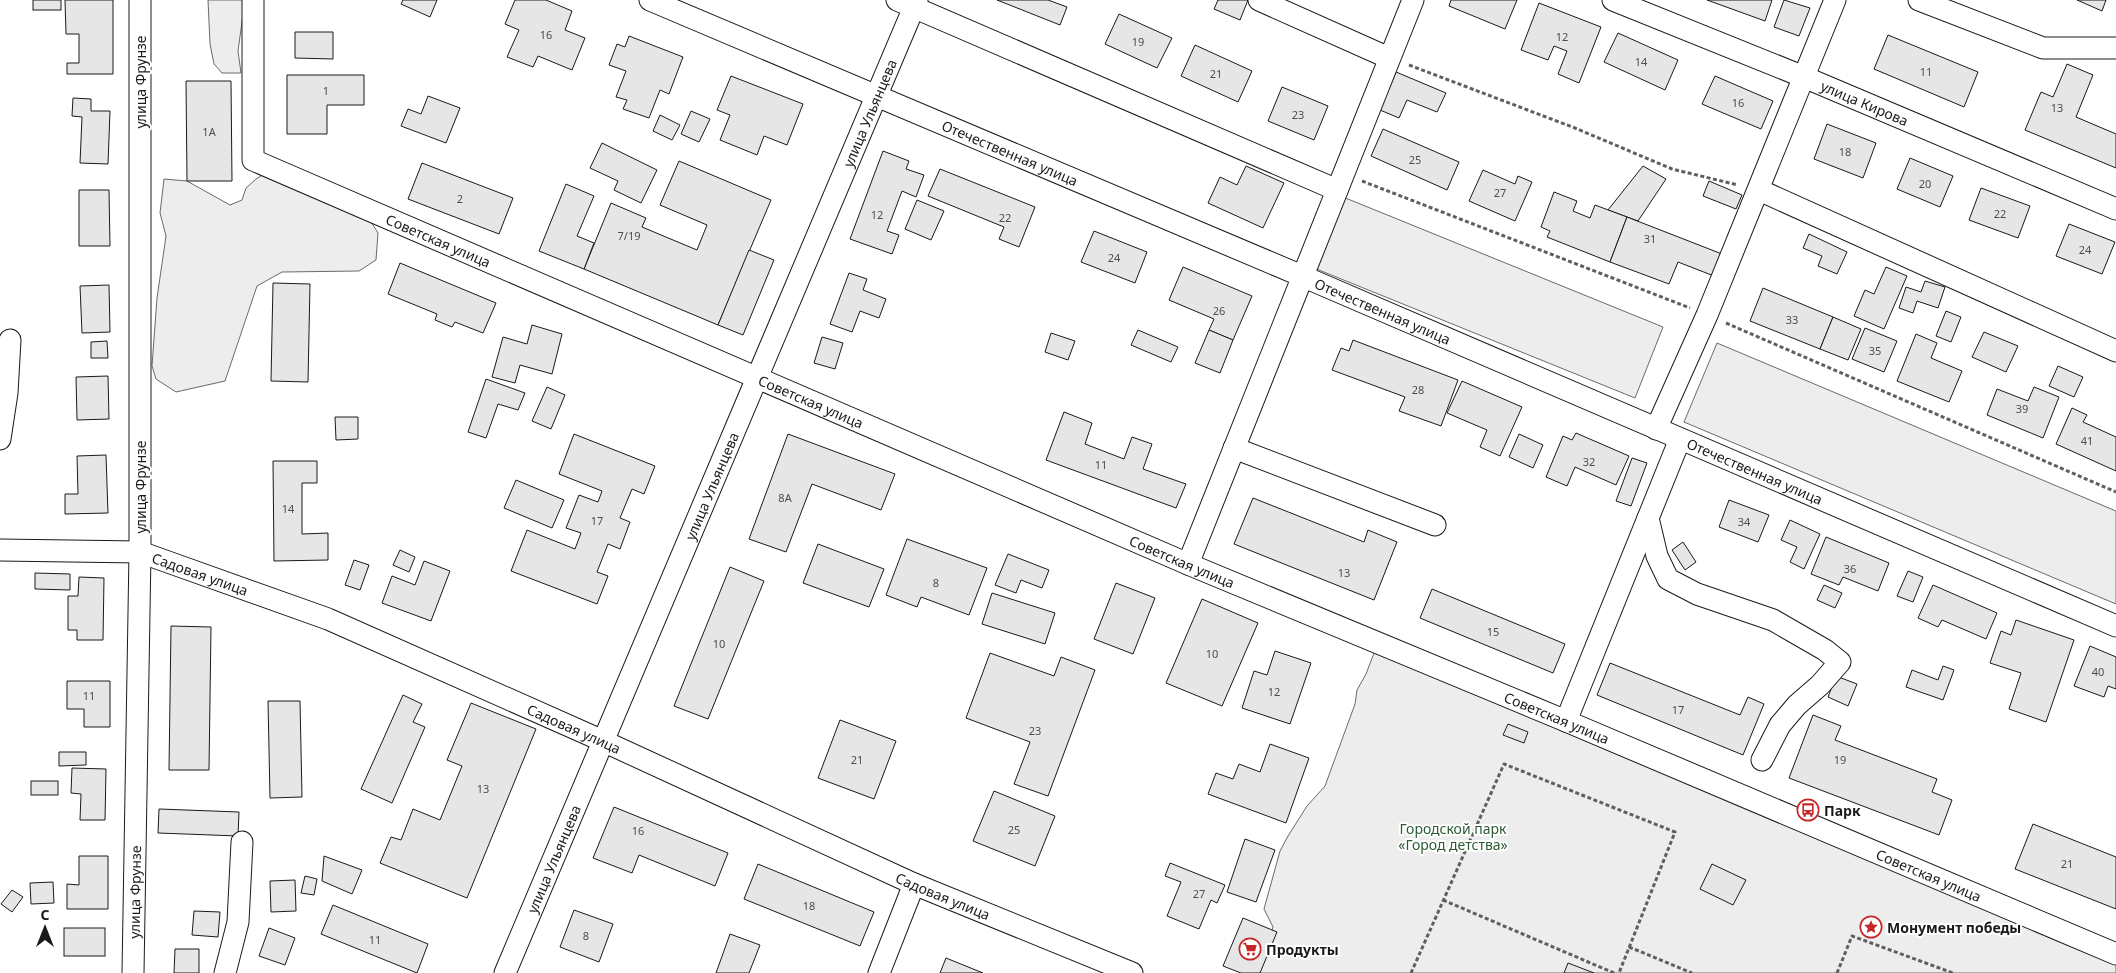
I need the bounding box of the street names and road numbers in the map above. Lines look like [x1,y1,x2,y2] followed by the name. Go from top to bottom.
[131,35,150,129] street label: улица Фрунзе
[838,56,900,170] street label: улица Ульянцева
[1818,76,1912,130] street label: улица Кирова
[939,115,1081,190] street label: Отечественная улица
[383,209,494,271] street label: Советская улица
[1312,273,1454,348] street label: Отечественная улица
[756,370,867,432] street label: Советская улица
[680,429,743,543] street label: улица Ульянцева
[1684,433,1826,508] street label: Отечественная улица
[131,440,150,534] street label: улица Фрунзе
[1127,530,1238,592] street label: Советская улица
[150,548,251,599] street label: Садовая улица
[1501,687,1612,748] street label: Советская улица
[524,699,624,758] street label: Садовая улица
[522,802,585,916] street label: улица Ульянцева
[1873,844,1984,905] street label: Советская улица
[124,845,145,939] street label: улица Фрунзе
[893,867,993,924] street label: Садовая улица

